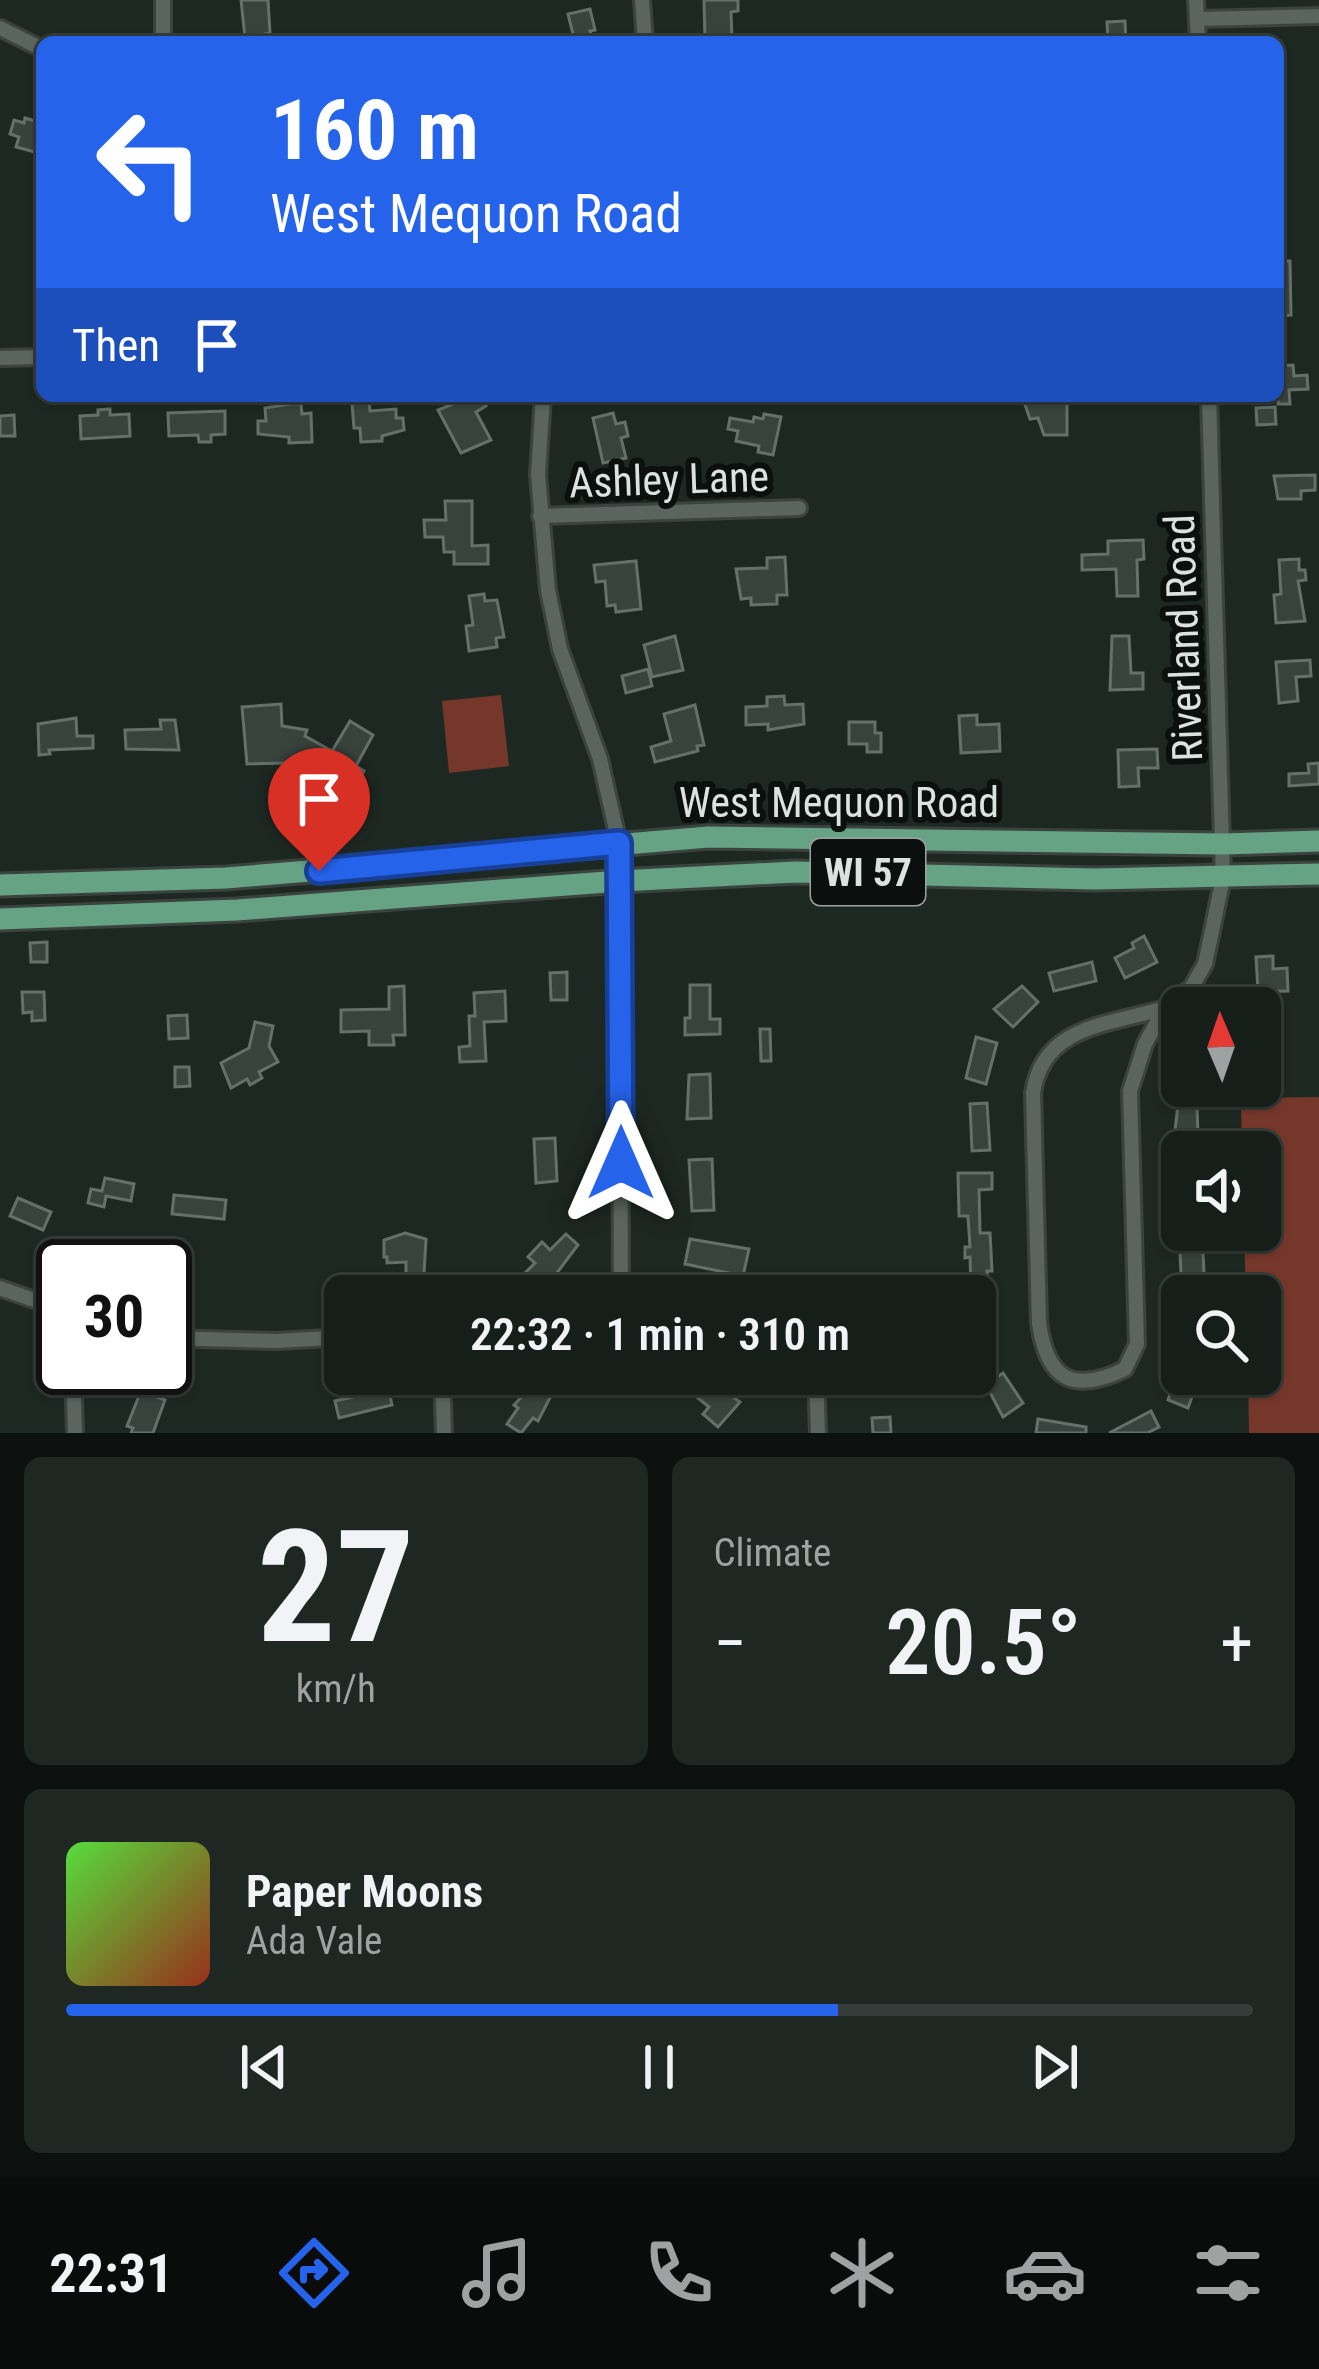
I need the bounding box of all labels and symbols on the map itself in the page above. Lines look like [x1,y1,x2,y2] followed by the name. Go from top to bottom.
[568,452,770,507] street label: Ashley Lane
[1155,514,1212,762] street label: Riverland Road
[268,748,370,871] pin
[679,778,999,827] street label: West Mequon Road
[811,839,925,905] road number: WI 57
[1161,987,1281,1107] north arrow
[558,1100,684,1226] position arrow
[36,1239,192,1395] speed limit sign: 30

